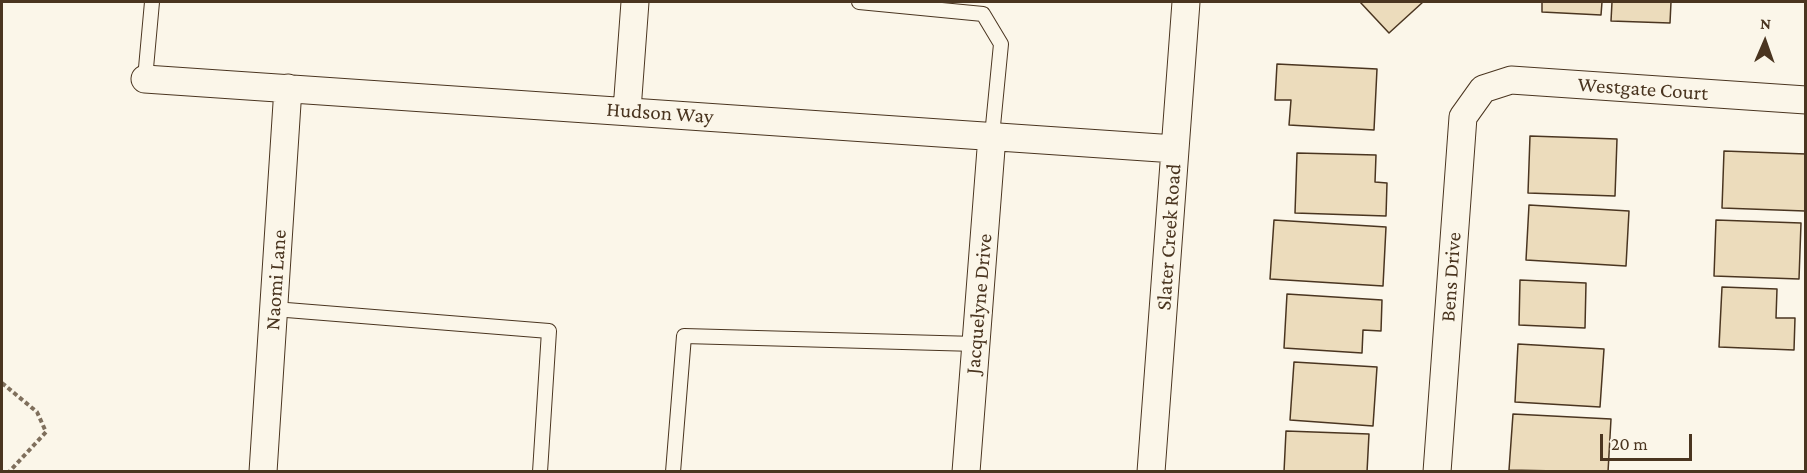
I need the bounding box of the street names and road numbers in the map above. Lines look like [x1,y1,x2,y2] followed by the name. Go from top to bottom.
[1577,72,1709,106] street label: Westgate Court
[606,97,714,129] street label: Hudson Way
[1151,163,1187,311] street label: Slater Creek Road
[260,229,292,331] street label: Naomi Lane
[1435,231,1467,323] street label: Bens Drive
[960,233,998,375] street label: Jacquelyne Drive

